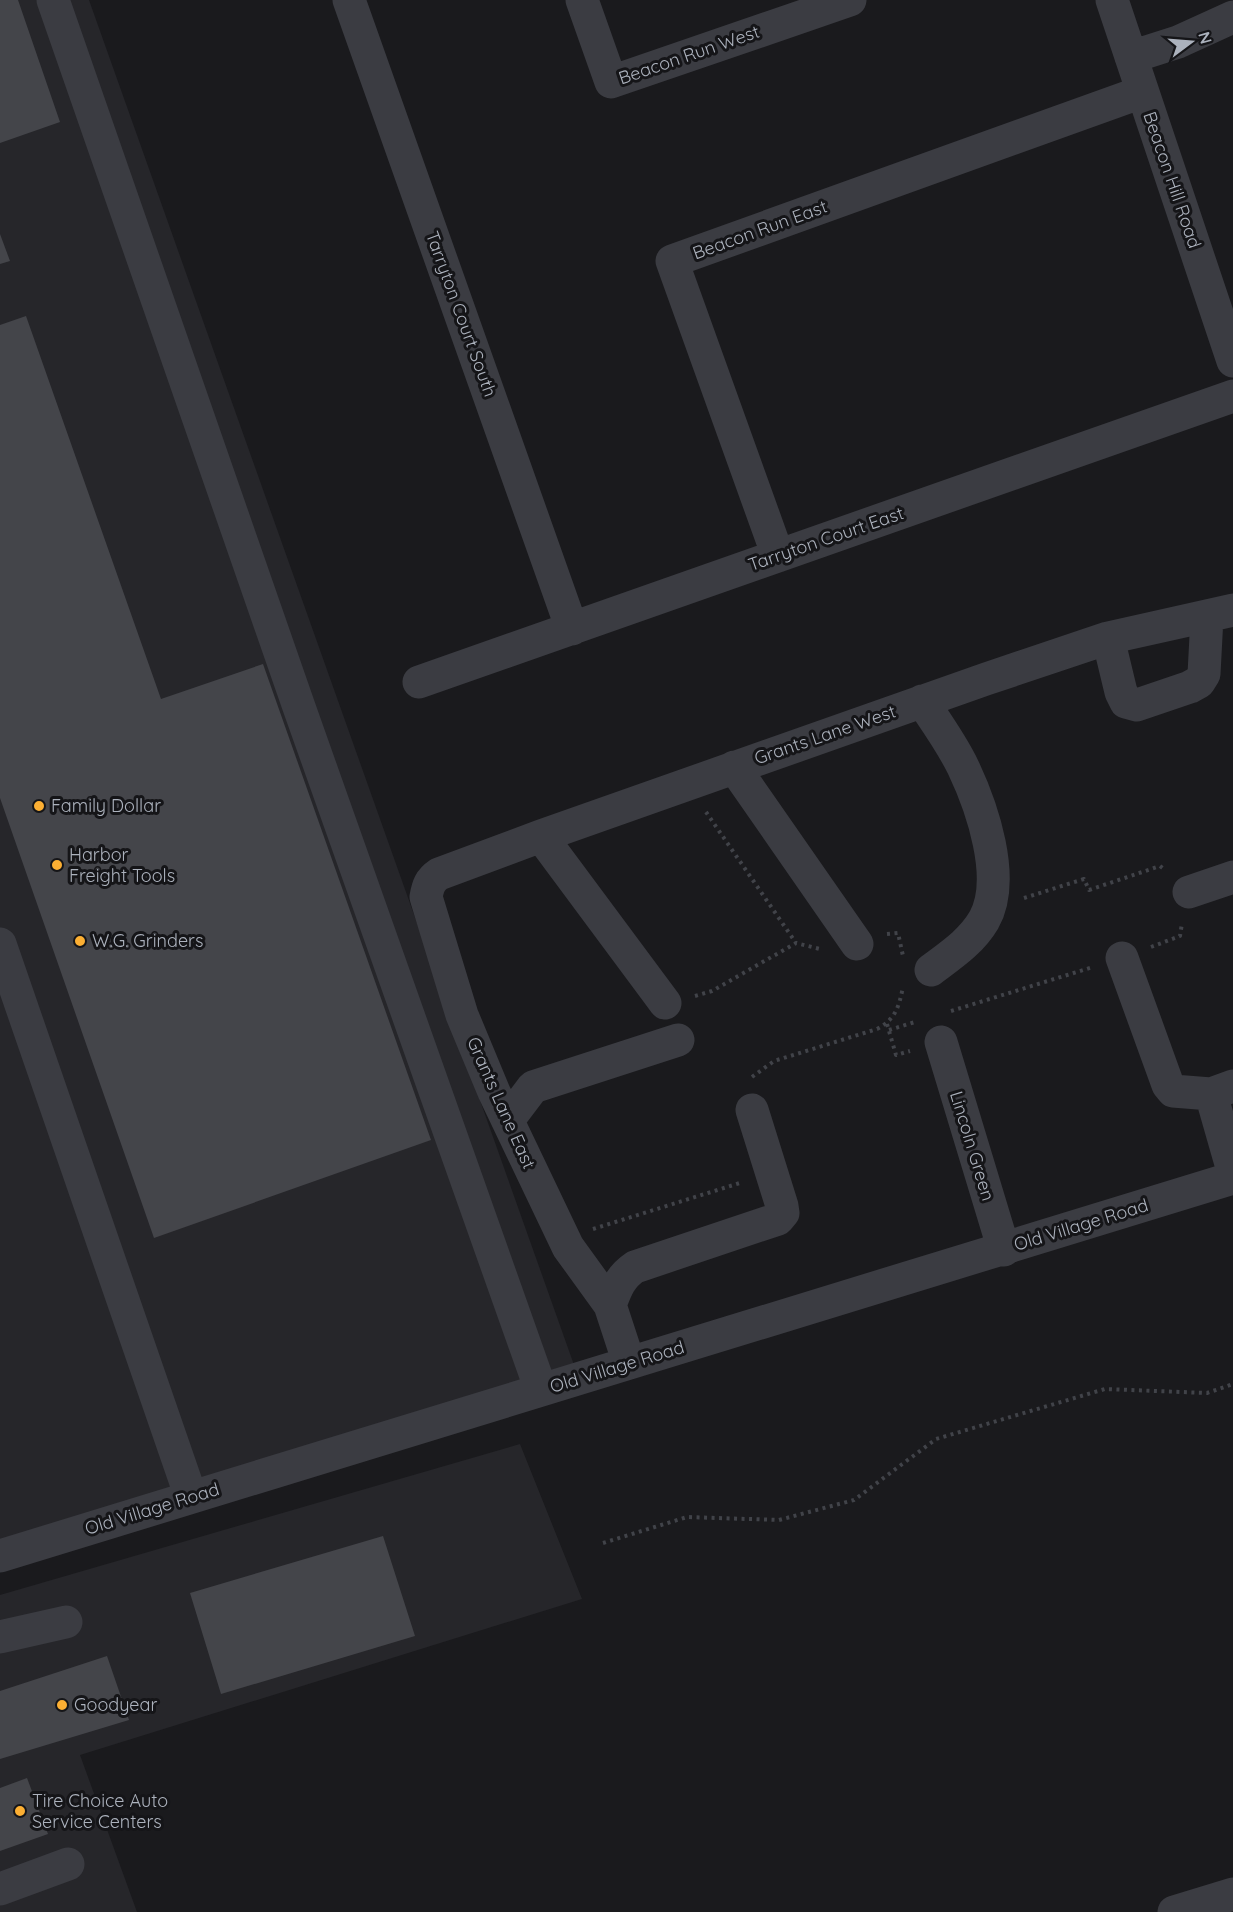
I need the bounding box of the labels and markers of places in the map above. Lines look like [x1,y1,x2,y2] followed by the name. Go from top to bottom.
[51,794,161,817] place label: Family Dollar
[32,799,46,813] marker: Family Dollar
[69,843,175,887] place label: Harbor Freight Tools
[50,858,64,872] marker: Harbor Freight Tools
[92,929,203,952] place label: W.G. Grinders
[73,934,87,948] marker: W.G. Grinders
[74,1693,157,1716] place label: Goodyear
[55,1698,69,1712] marker: Goodyear
[32,1789,168,1833] place label: Tire Choice Auto Service Centers
[13,1804,27,1818] marker: Tire Choice Auto Service Centers

